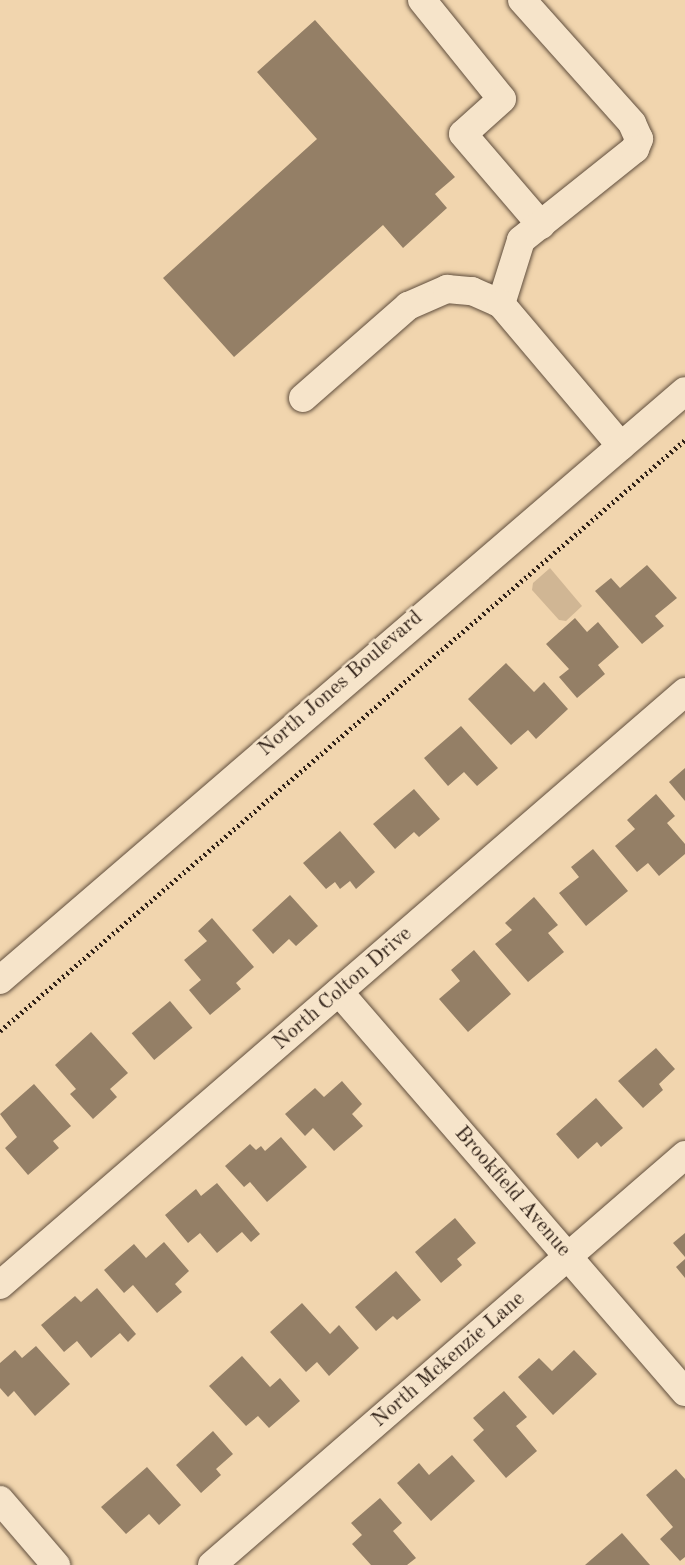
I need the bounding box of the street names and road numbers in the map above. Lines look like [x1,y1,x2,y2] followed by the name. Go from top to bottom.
[254,606,428,762] street label: North Jones Boulevard
[269,922,417,1056] street label: North Colton Drive
[448,1122,576,1262] street label: Brookfield Avenue
[367,1287,531,1433] street label: North Mckenzie Lane

